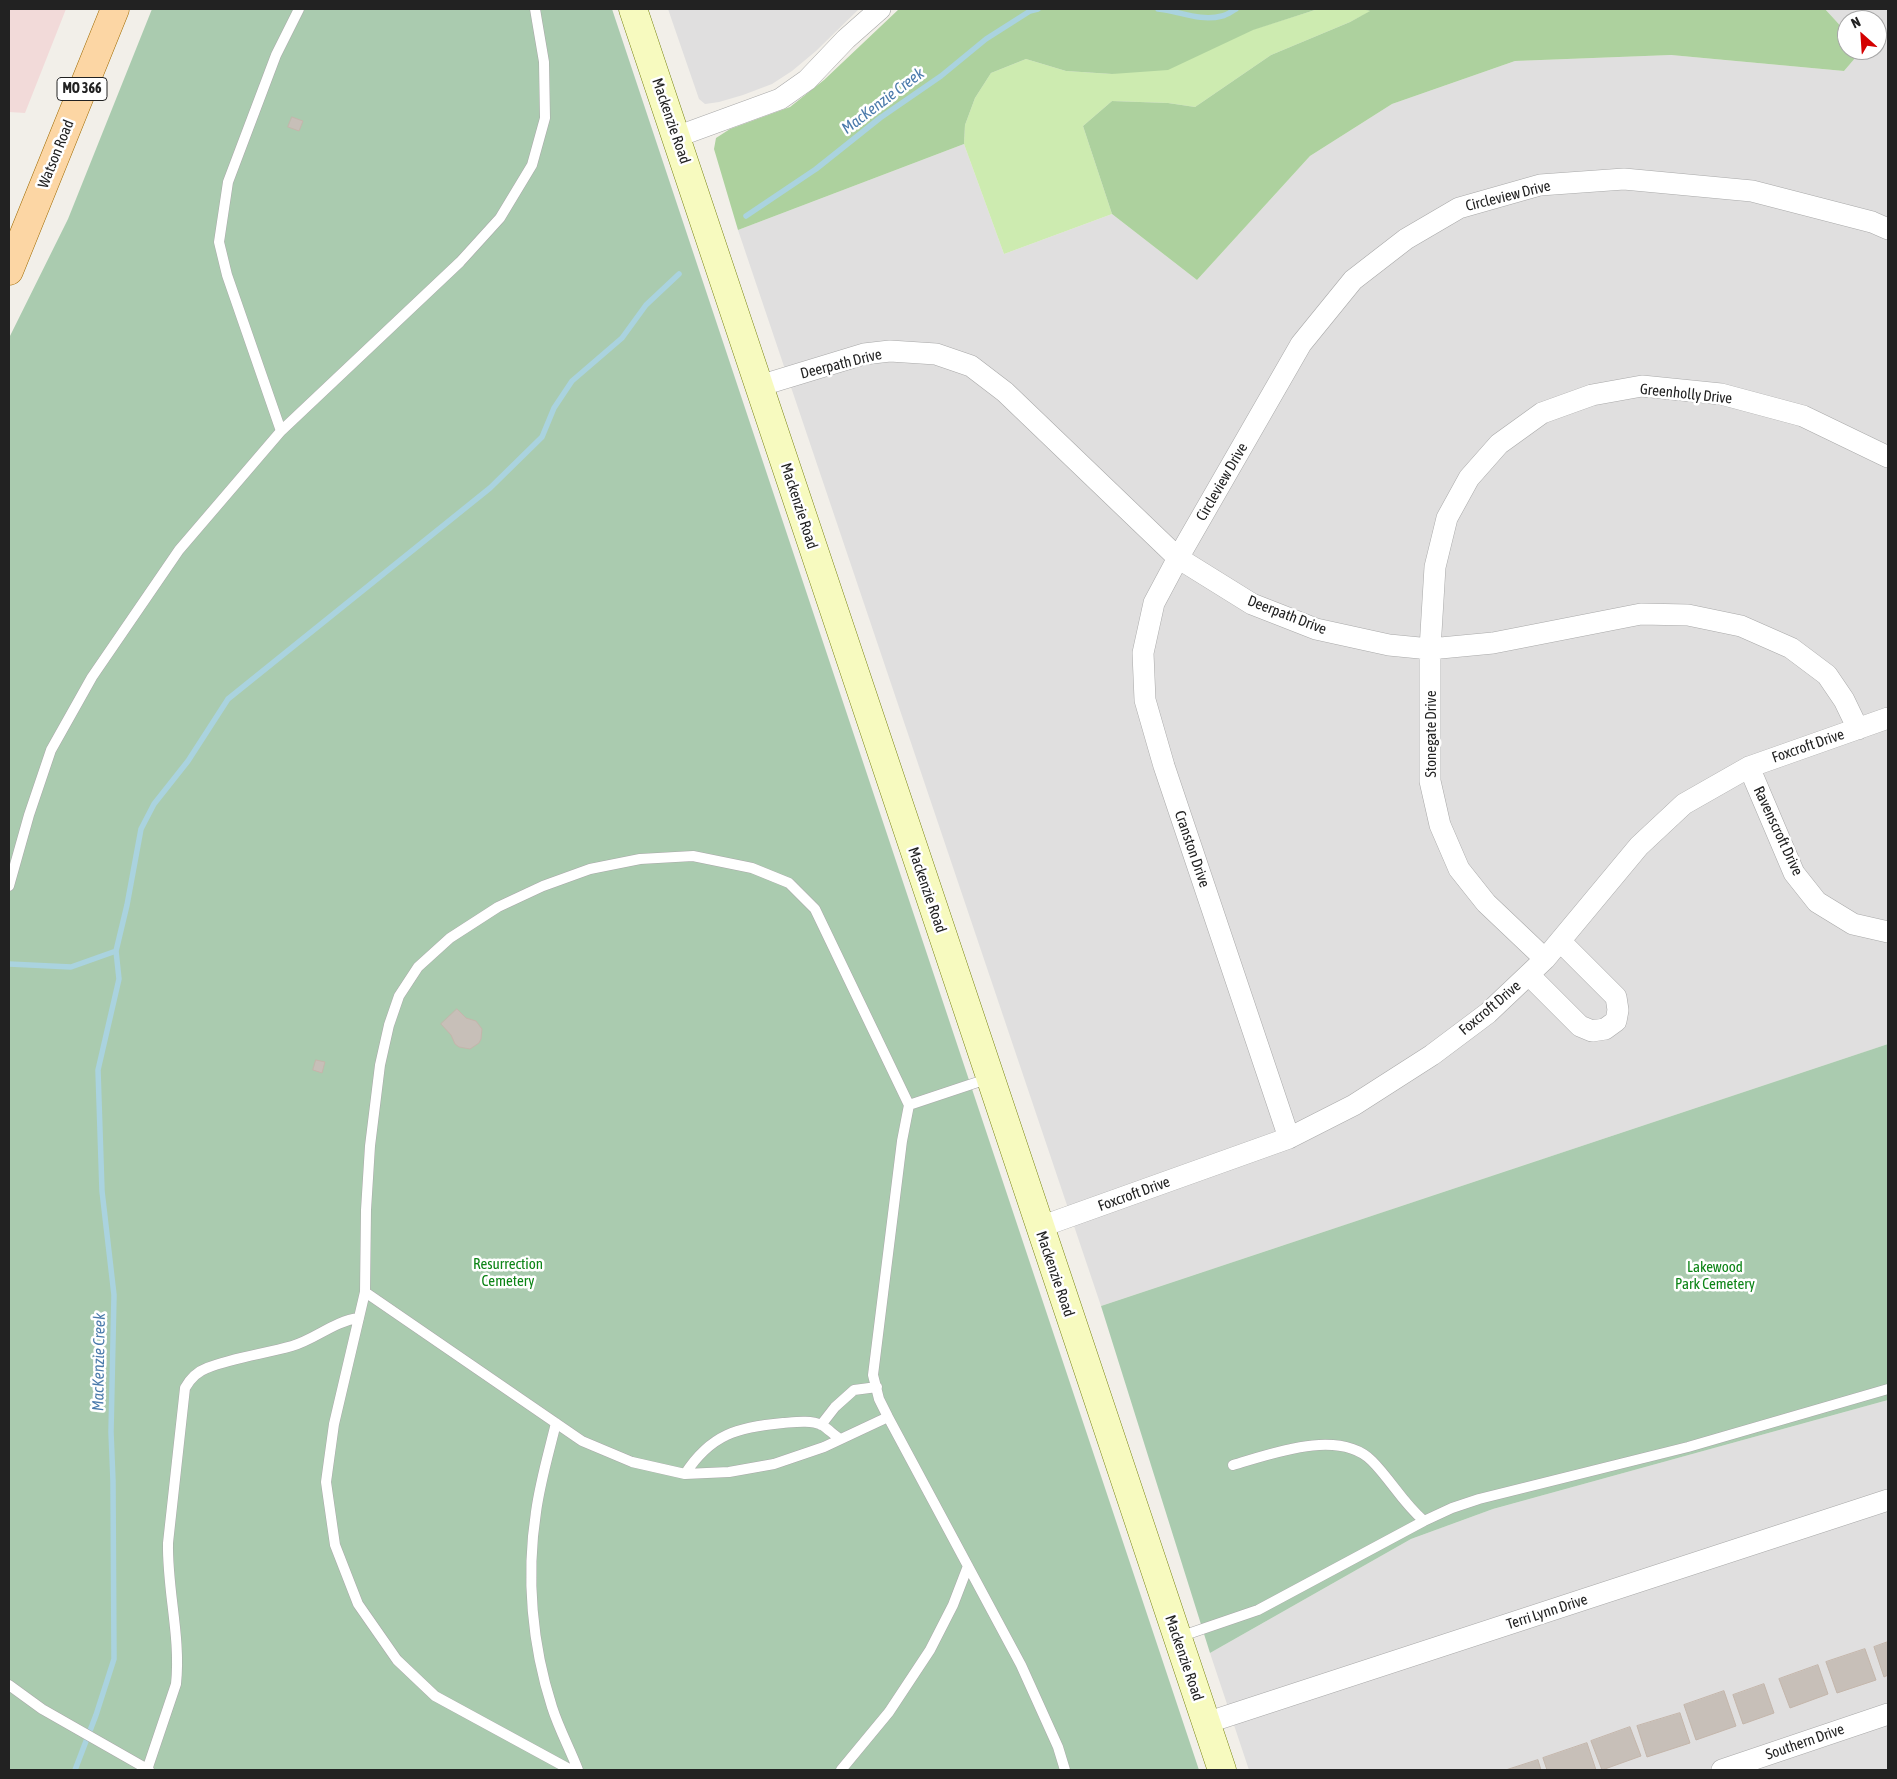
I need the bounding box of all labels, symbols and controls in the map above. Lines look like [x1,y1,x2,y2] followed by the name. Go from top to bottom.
[1837,10,1887,60] north arrow
[1849,13,1863,31] text: N
[838,64,928,138] water label: MacKenzie Creek
[648,76,694,166] street label: Mackenzie Road
[57,78,107,100] road number: MO 366
[34,117,78,191] street label: Watson Road
[1464,177,1552,215] street label: Circleview Drive
[798,345,884,383] street label: Deerpath Drive
[1639,380,1733,408] street label: Greenholly Drive
[1192,440,1252,524] street label: Circleview Drive
[777,461,821,551] street label: Mackenzie Road
[1245,592,1329,638] street label: Deerpath Drive
[1422,691,1440,777] street label: Stonegate Drive
[1770,725,1846,767] street label: Foxcroft Drive
[1749,783,1807,879] street label: Ravenscroft Drive
[1170,808,1214,890] street label: Cranston Drive
[904,845,950,935] street label: Mackenzie Road
[1455,977,1525,1039] street label: Foxcroft Drive
[1096,1173,1172,1215] street label: Foxcroft Drive
[1032,1229,1078,1319] street label: Mackenzie Road
[473,1255,543,1290] park label: Resurrection Cemetery
[1675,1258,1755,1293] park label: Lakewood Park Cemetery
[89,1313,109,1411] water label: MacKenzie Creek
[1504,1590,1590,1634] street label: Terri Lynn Drive
[1161,1613,1207,1703] street label: Mackenzie Road
[1763,1720,1847,1764] street label: Southern Drive

